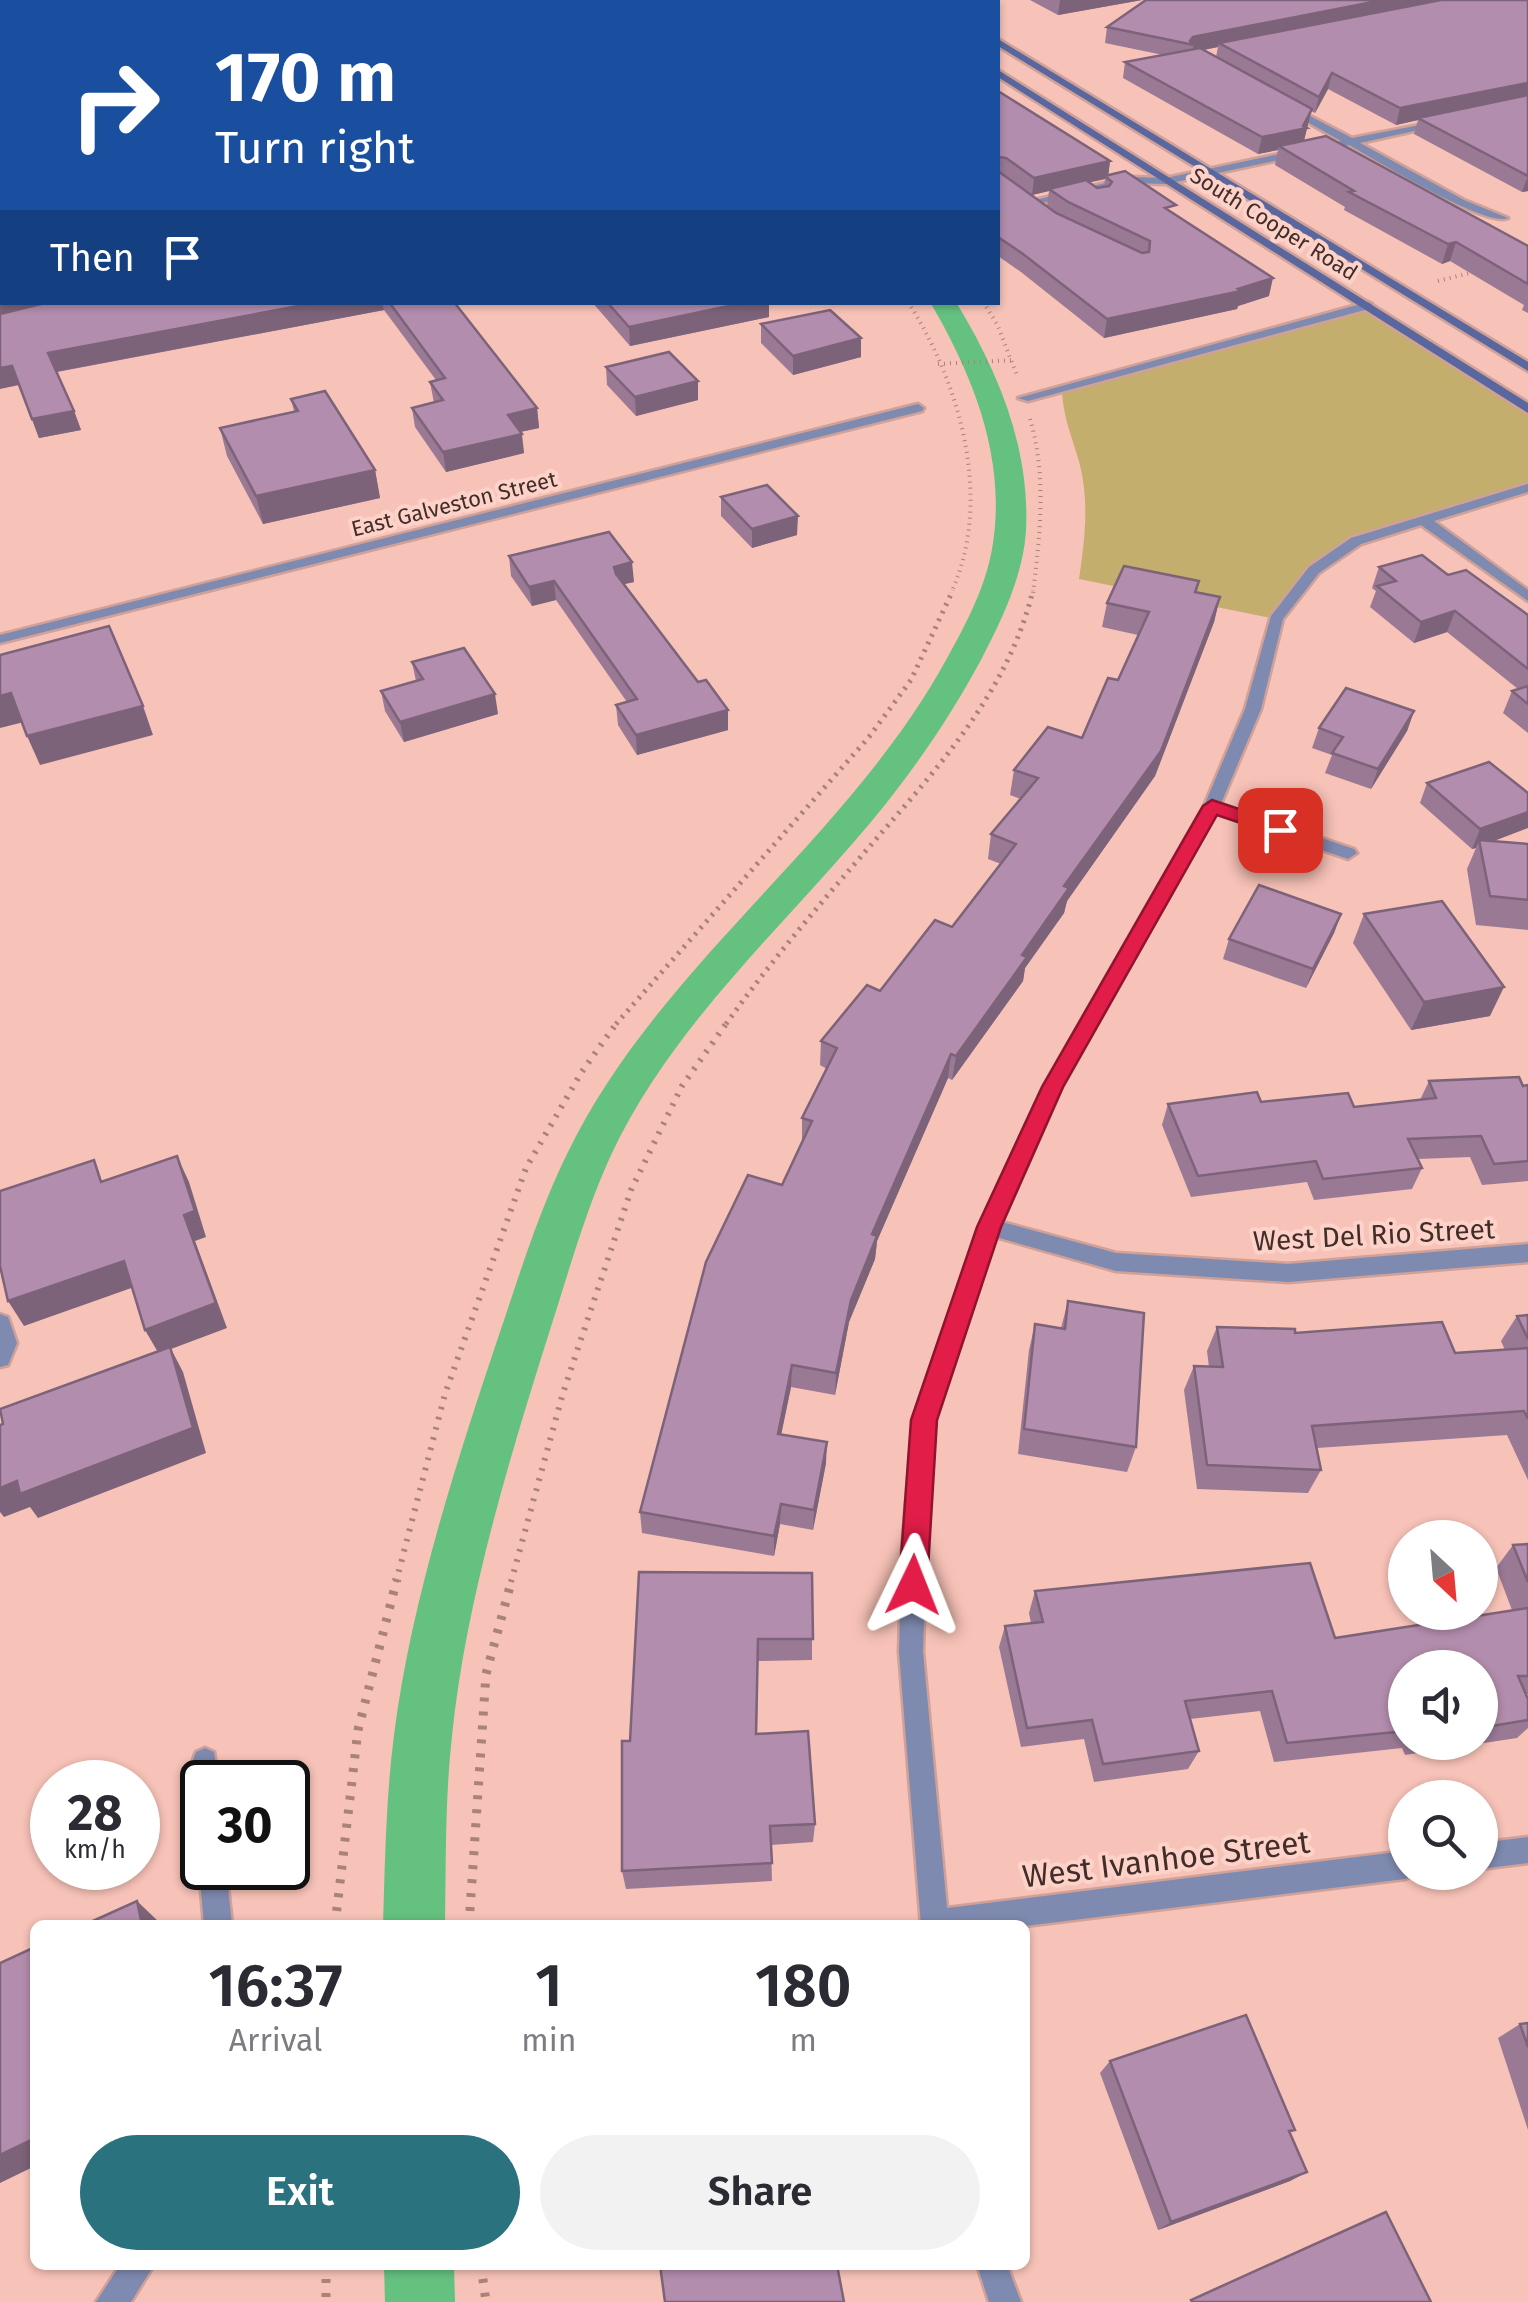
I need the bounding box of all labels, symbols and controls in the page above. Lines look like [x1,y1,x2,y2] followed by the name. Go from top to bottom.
[215,36,396,120] text: 170 m
[50,40,180,170] icon: right
[215,121,414,175] text: Turn right
[1185,162,1363,286] street label: South Cooper Road
[155,230,210,285] icon: arrive
[50,235,135,281] text: Then
[348,465,560,543] street label: East Galveston Street
[1238,788,1323,873] pin
[1253,803,1308,858] icon: arrive
[1252,1212,1497,1258] street label: West Del Rio Street
[1388,1520,1498,1630] north arrow
[1388,1520,1498,1890] map controls
[861,1533,965,1637] position arrow
[1388,1650,1498,1760] button: sound
[180,1760,310,1890] speed limit sign: 30
[1388,1780,1498,1890] button: search
[68,1783,122,1843] text: 28
[1020,1822,1312,1896] street label: West Ivanhoe Street
[64,1835,126,1865] text: km/h
[208,1950,343,2022] text: 16:37
[535,1950,563,2022] text: 1
[755,1950,851,2022] text: 180
[229,2021,323,2059] text: Arrival
[521,2021,576,2059] text: min
[789,2021,817,2059] text: m
[80,2135,520,2250] button: Exit
[540,2135,980,2250] button: Share

